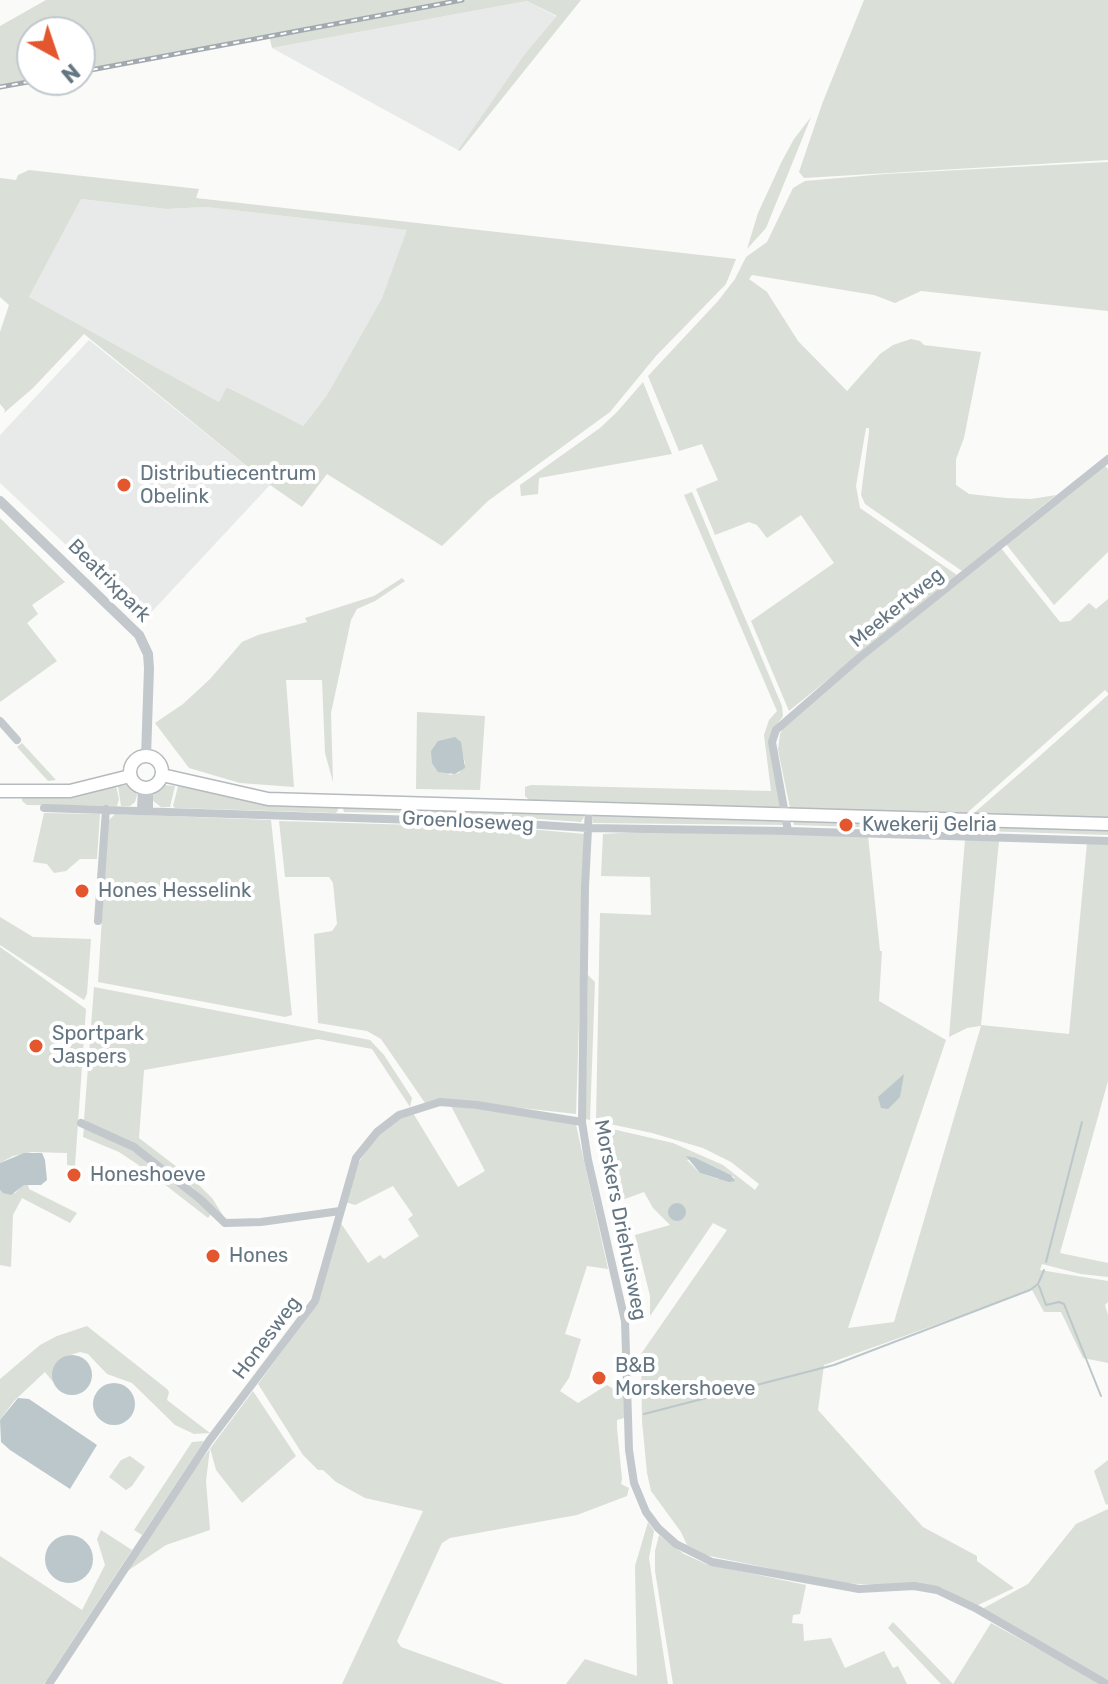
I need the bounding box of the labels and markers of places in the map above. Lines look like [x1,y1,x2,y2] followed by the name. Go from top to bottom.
[140,462,316,509] place label: Distributiecentrum Obelink
[115,476,133,494] marker: Distributiecentrum Obelink
[862,813,997,837] place label: Kwekerij Gelria
[837,816,855,834] marker: Kwekerij Gelria
[98,879,251,903] place label: Hones Hesselink
[73,882,91,900] marker: Hones Hesselink
[52,1022,144,1069] place label: Sportpark Jaspers
[27,1037,45,1055] marker: Sportpark Jaspers
[90,1163,206,1187] place label: Honeshoeve
[65,1166,83,1184] marker: Honeshoeve
[229,1244,288,1268] place label: Hones
[204,1247,222,1265] marker: Hones
[615,1354,755,1401] place label: B&B Morskershoeve
[590,1369,608,1387] marker: B&B Morskershoeve

